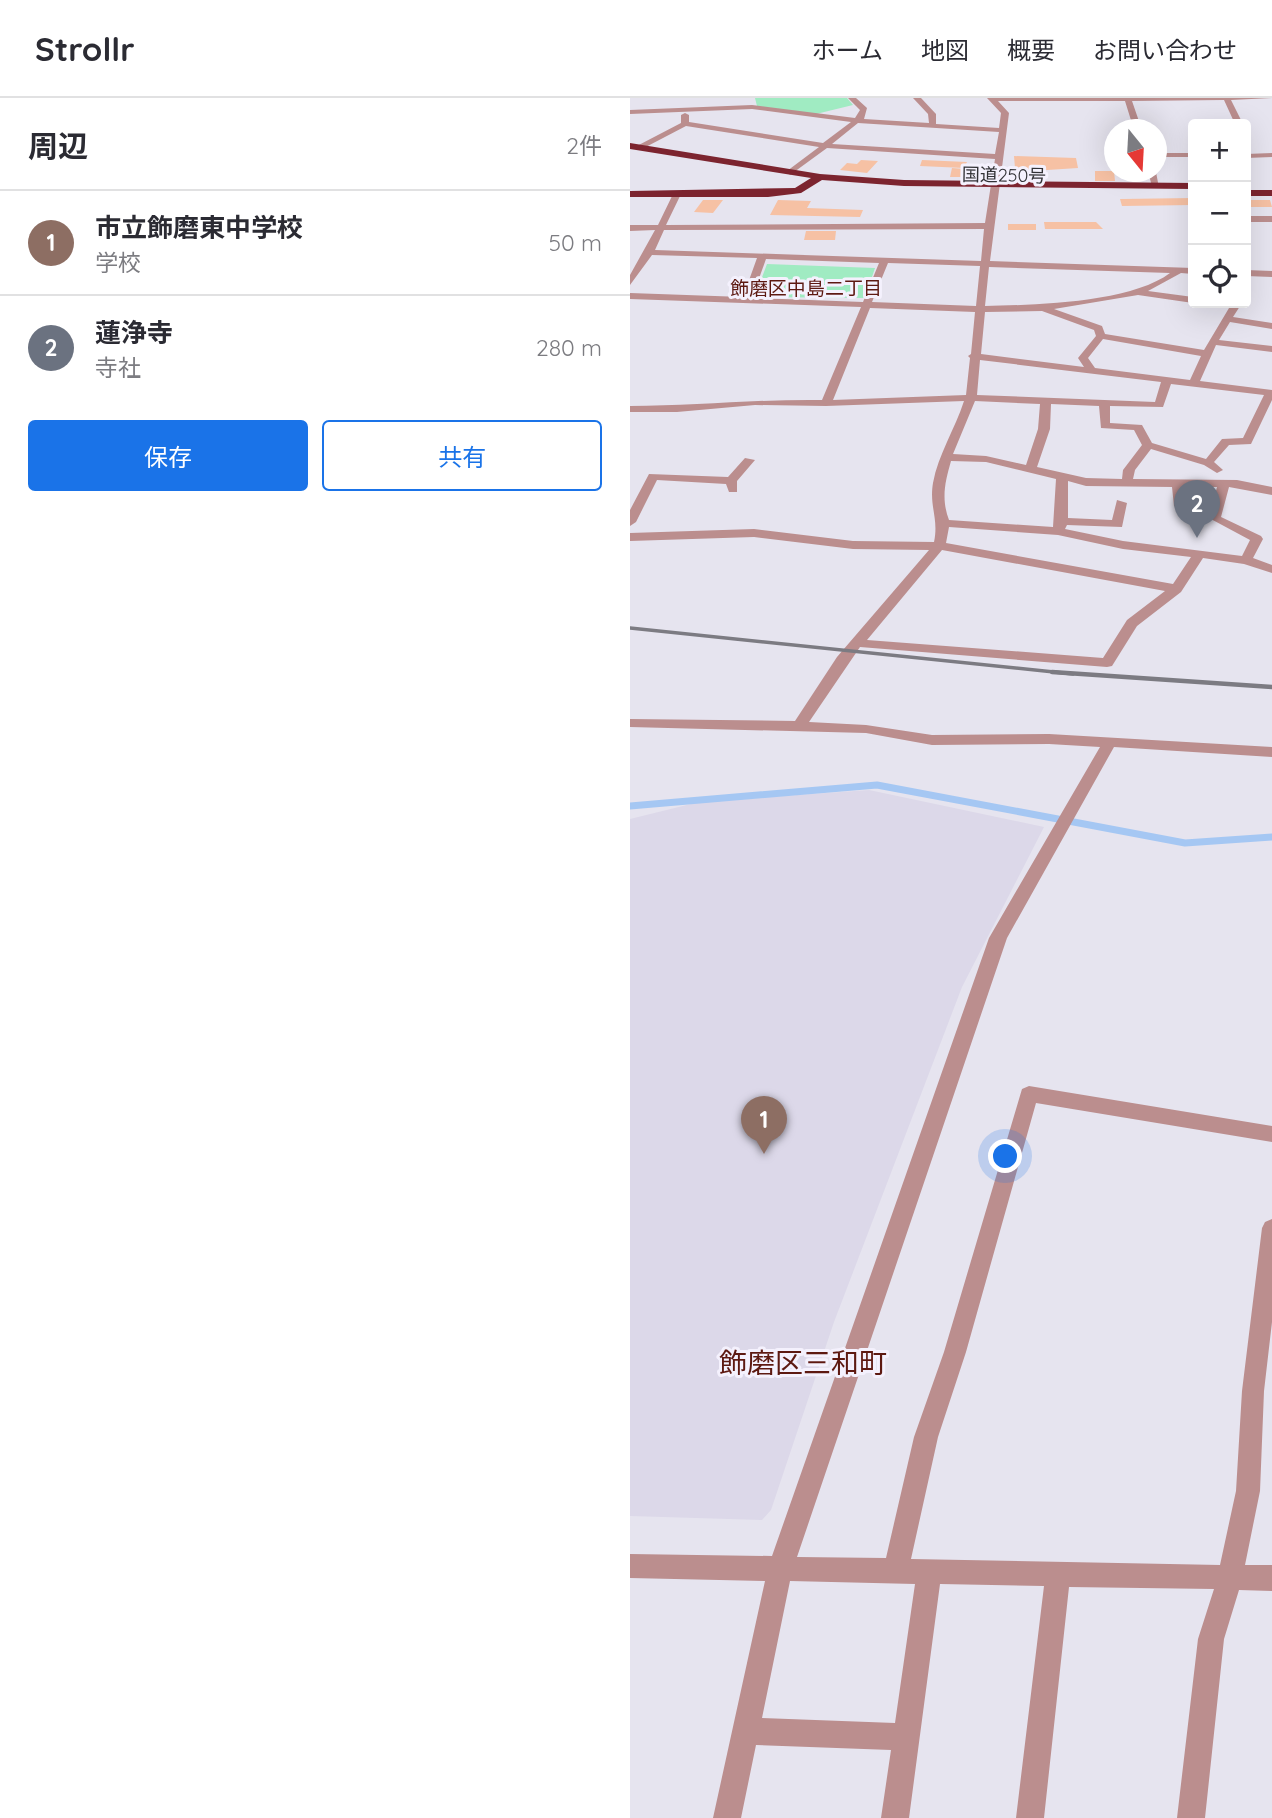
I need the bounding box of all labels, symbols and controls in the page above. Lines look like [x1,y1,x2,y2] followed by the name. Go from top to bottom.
[35,28,135,69] text: Strollr
[812,35,883,65] text: ホーム
[921,35,969,65] text: 地図
[1007,35,1055,65] text: 概要
[1093,35,1237,65] text: お問い合わせ
[1104,119,1167,182] north arrow
[1188,119,1251,308] map controls
[1188,119,1251,182] button: +
[28,127,88,165] text: 周辺
[566,131,602,160] text: 2件
[962,163,1046,187] street label: 国道250号
[1188,182,1251,245] button: −
[95,211,303,244] text: 市立飾磨東中学校
[47,228,55,257] text: 1
[549,228,602,257] text: 50 m
[1188,245,1251,308] button: locate
[95,248,141,277] text: 学校
[730,276,882,300] district label: 飾磨区中島二丁目
[95,316,173,349] text: 蓮浄寺
[44,333,58,362] text: 2
[536,333,602,362] text: 280 m
[95,353,141,382] text: 寺社
[28,420,308,491] button: 保存
[322,420,602,491] button: 共有
[1174,480,1220,538] pin: 2
[741,1096,787,1154] pin: 1
[988,1139,1022,1173] your location
[719,1345,887,1380] district label: 飾磨区三和町

